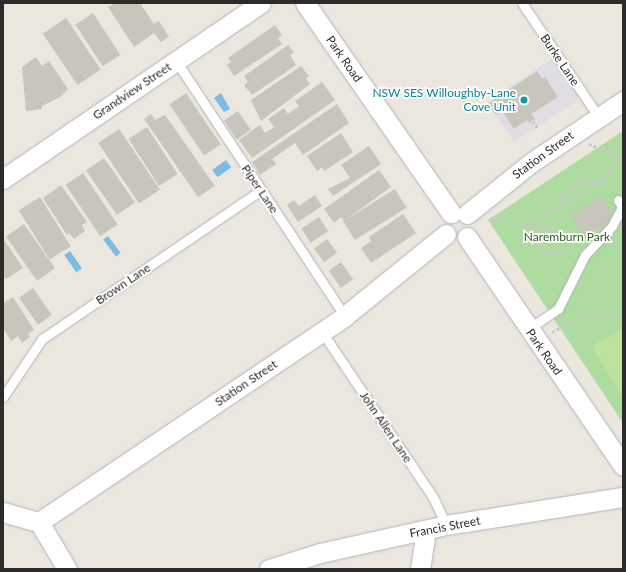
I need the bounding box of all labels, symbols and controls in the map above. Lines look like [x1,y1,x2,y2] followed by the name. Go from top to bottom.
[538,32,582,88] street label: Burke Lane
[323,33,365,85] street label: Park Road
[90,59,174,123] street label: Grandview Street
[372,86,516,114] place label: NSW SES Willoughby-Lane Cove Unit
[519,95,529,105] marker: NSW SES Willoughby-Lane Cove Unit
[510,128,576,182] street label: Station Street
[238,162,282,216] street label: Piper Lane
[524,230,610,244] park label: Naremburn Park
[93,260,153,308] street label: Brown Lane
[523,326,565,378] street label: Park Road
[212,357,280,409] street label: Station Street
[357,389,415,465] street label: John Allen Lane
[408,513,482,541] street label: Francis Street

